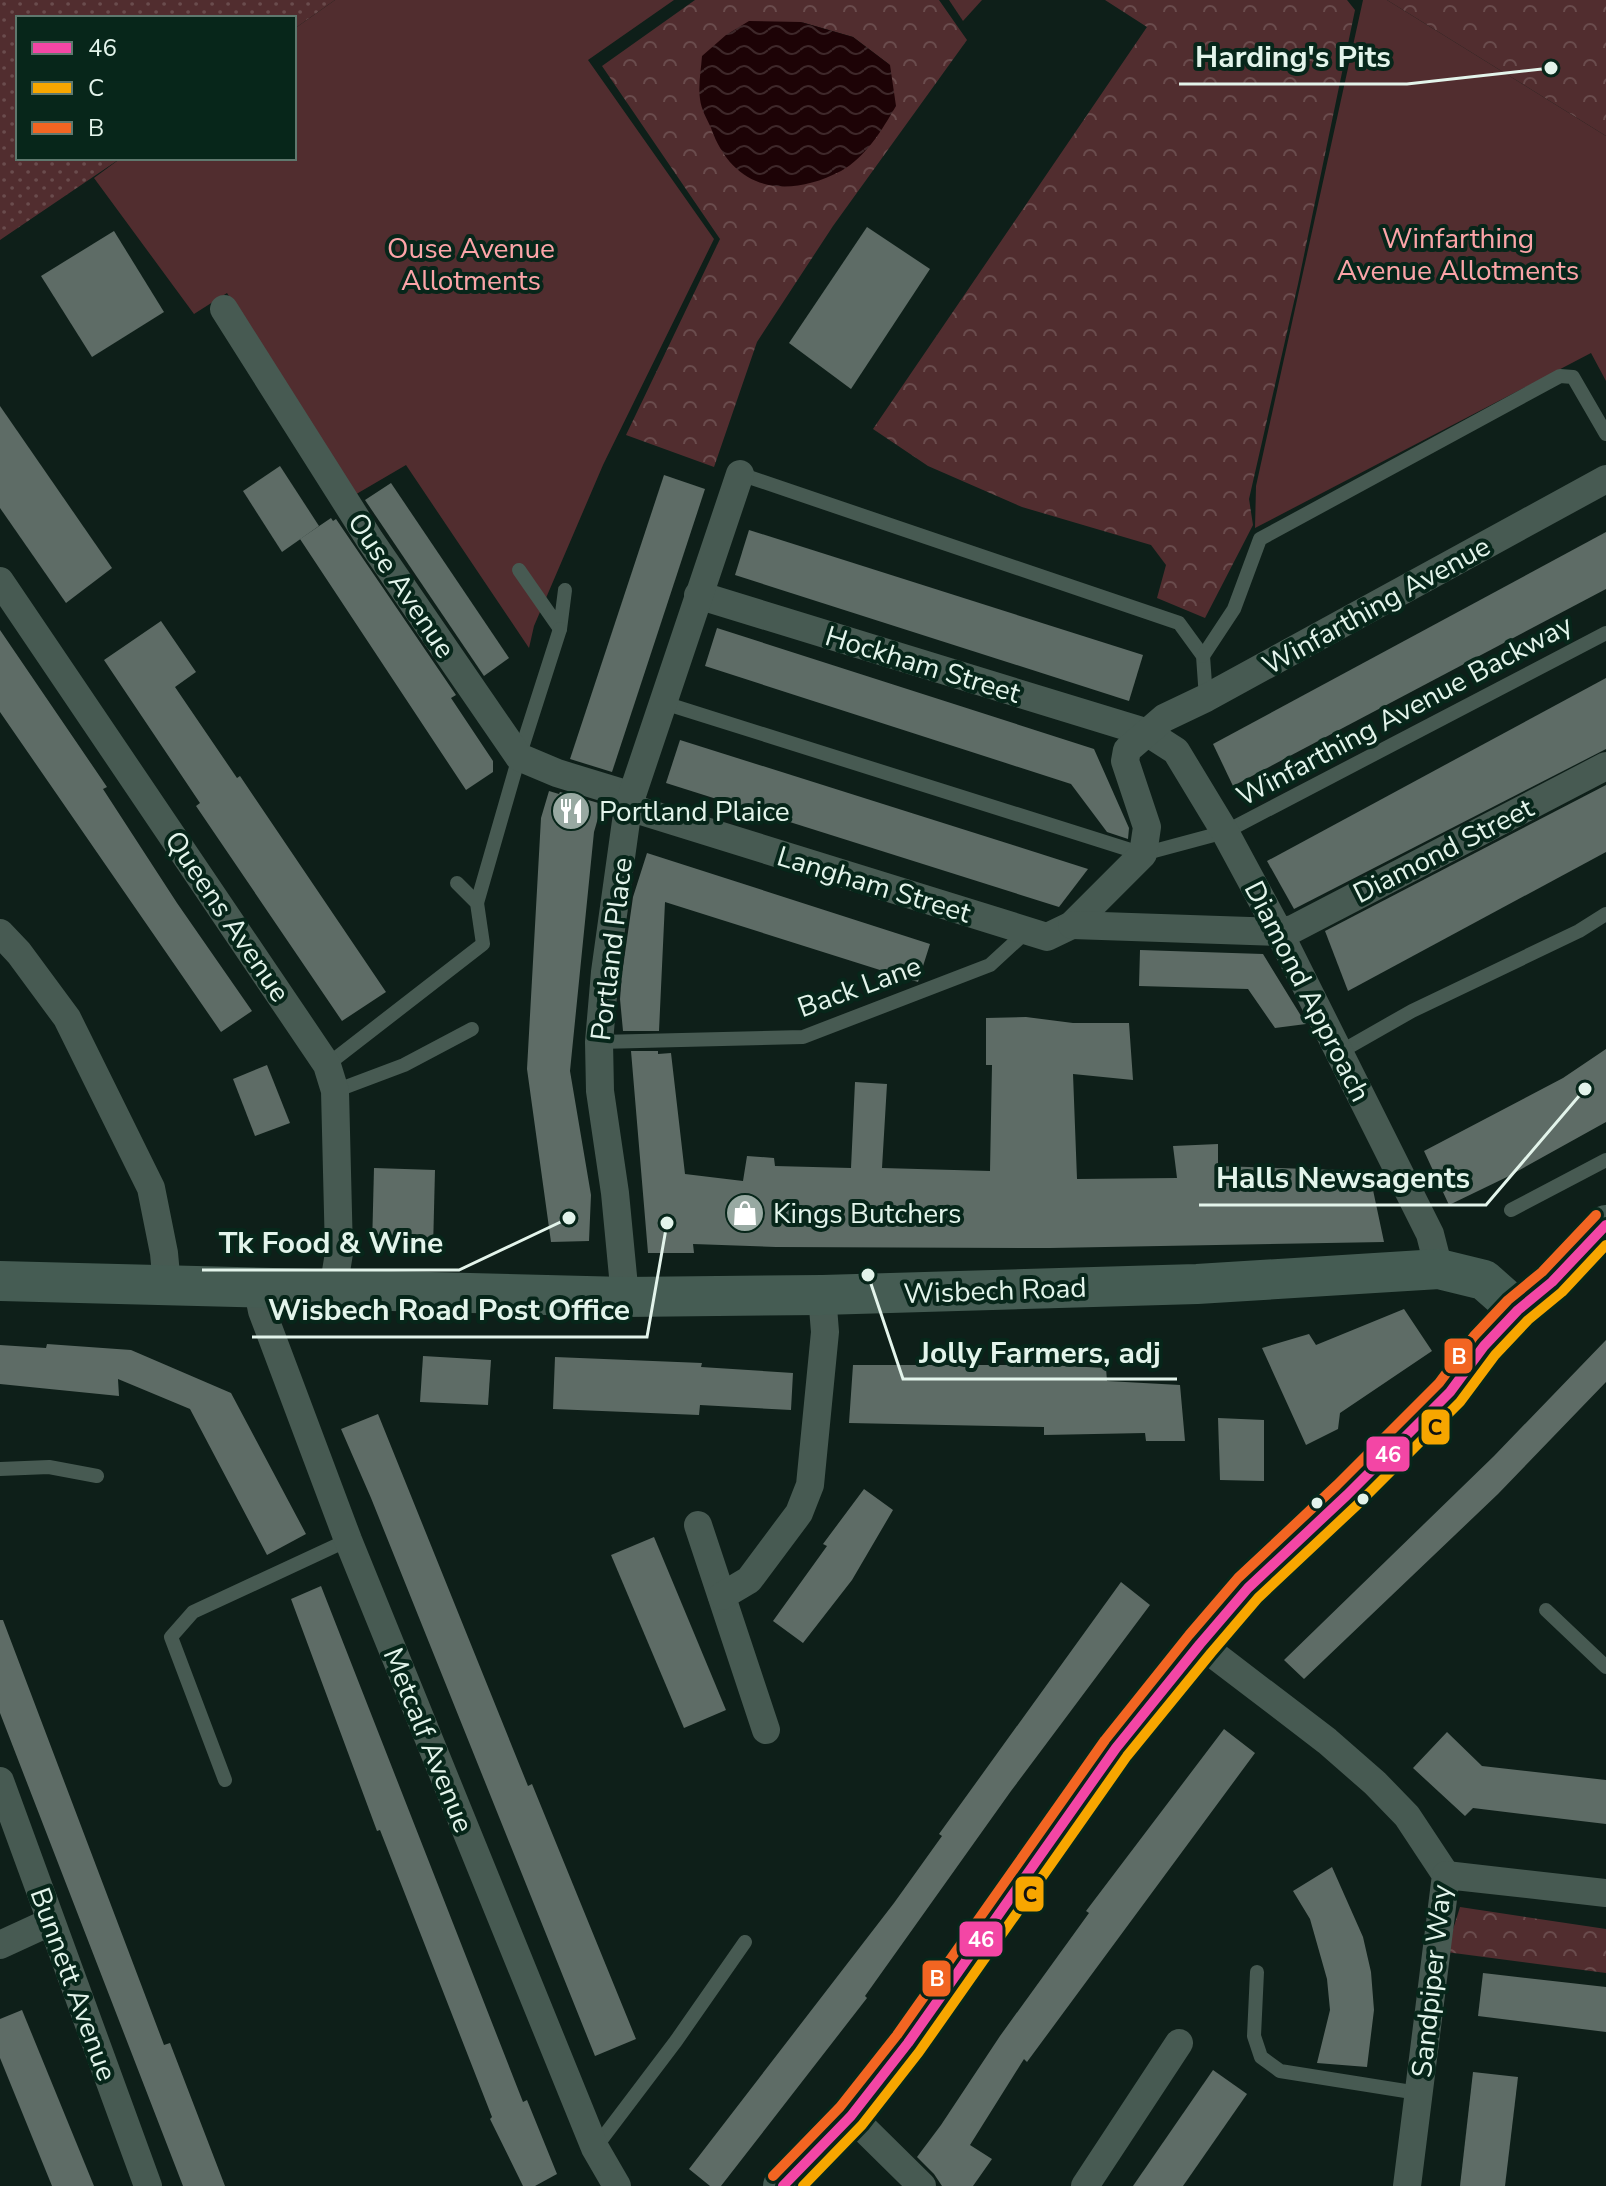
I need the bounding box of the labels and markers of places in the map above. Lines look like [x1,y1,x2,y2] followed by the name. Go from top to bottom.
[1179,30,1407,84] callout: Harding's Pits
[550,790,592,832] restaurant icon: Portland Plaice
[599,793,790,831] place label: Portland Plaice
[1199,1151,1486,1205] callout: Halls Newsagents
[724,1192,766,1234] shop icon: Kings Butchers
[773,1195,961,1233] place label: Kings Butchers
[202,1216,459,1270] callout: Tk Food & Wine
[252,1283,647,1337] callout: Wisbech Road Post Office
[903,1325,1177,1379] callout: Jolly Farmers, adj
[1355,1491,1371,1507] unlabelled marker
[1309,1495,1325,1511] unlabelled marker

